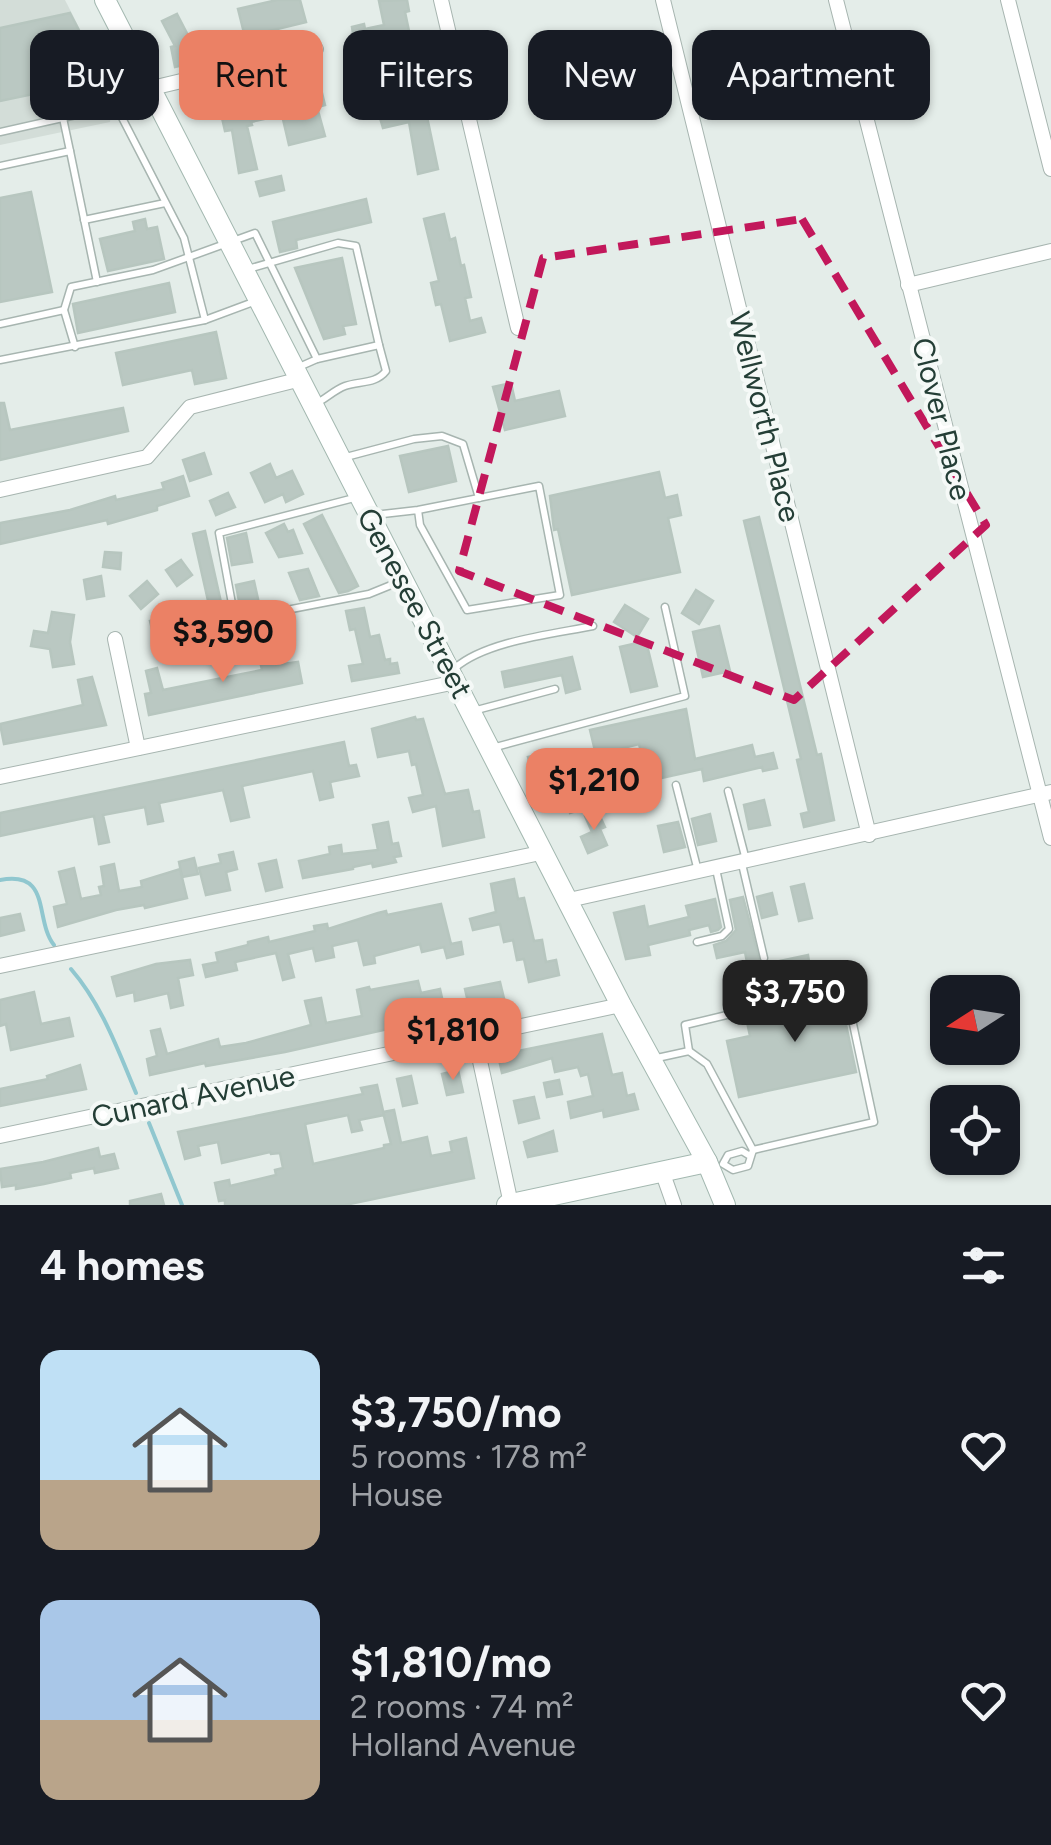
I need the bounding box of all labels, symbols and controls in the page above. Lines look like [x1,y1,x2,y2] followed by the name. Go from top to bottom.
[30,30,159,120] chip: Buy
[179,30,323,120] chip: Rent
[343,30,508,120] chip: Filters
[528,30,672,120] chip: New
[692,30,930,120] chip: Apartment
[721,308,809,526] street label: Wellworth Place
[904,334,980,504] street label: Clover Place
[349,501,481,705] street label: Genesee Street
[142,600,304,685] pin: $3,590
[172,613,274,651] text: $3,590
[513,748,675,833] pin: $1,210
[548,761,640,799] text: $1,210
[714,960,876,1045] pin: $3,750
[745,973,845,1011] text: $3,750
[930,975,1020,1065] north arrow
[930,975,1020,1175] map controls
[372,998,534,1083] pin: $1,810
[406,1011,500,1049] text: $1,810
[88,1056,298,1136] street label: Cunard Avenue
[930,1085,1020,1175] button: locate
[956,1238,1011,1293] icon: filters
[40,1240,204,1291] text: 4 homes
[350,1387,562,1438] text: $3,750/mo
[120,1390,240,1510] icon: home
[956,1423,1011,1478] icon: heart
[350,1438,587,1476] text: 5 rooms · 178 m²
[350,1476,443,1514] text: House
[350,1637,552,1688] text: $1,810/mo
[120,1640,240,1760] icon: home
[956,1673,1011,1728] icon: heart
[350,1688,574,1726] text: 2 rooms · 74 m²
[350,1726,576,1764] text: Holland Avenue

